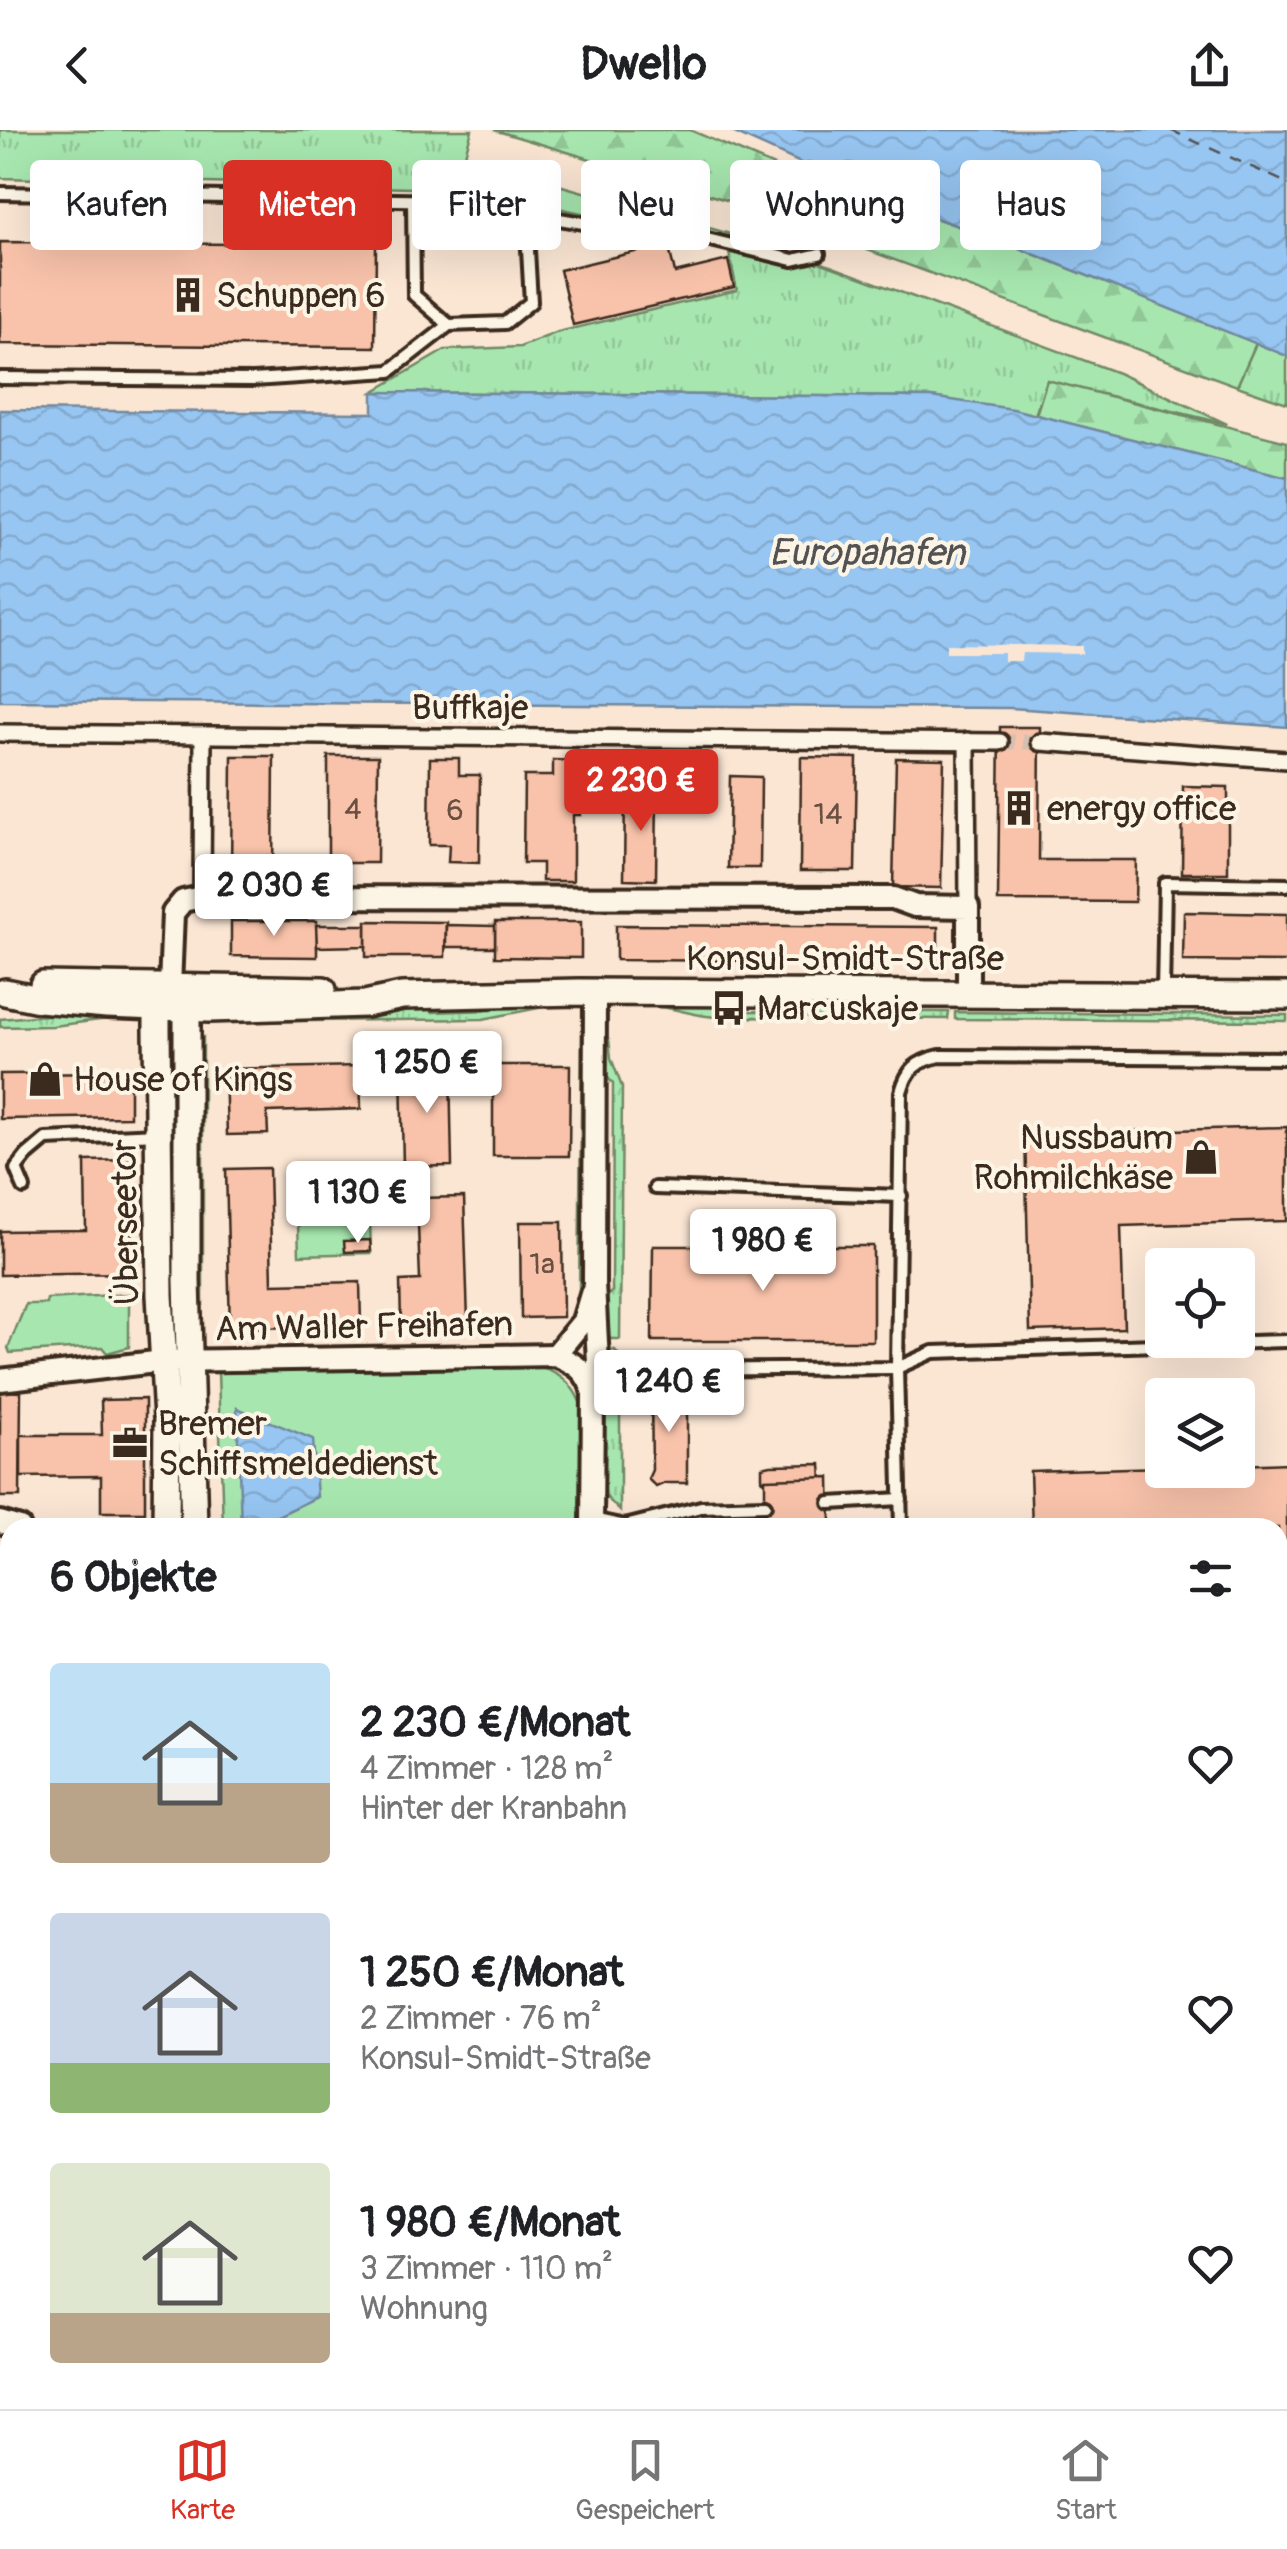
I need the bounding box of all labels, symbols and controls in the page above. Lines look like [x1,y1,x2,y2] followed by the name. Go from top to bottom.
[580,37,707,93] text: Dwello
[50,38,105,93] icon: back
[1182,38,1237,93] icon: share
[30,160,203,250] chip: Kaufen
[223,160,392,250] chip: Mieten
[412,160,561,250] chip: Filter
[581,160,710,250] chip: Neu
[730,160,940,250] chip: Wohnung
[960,160,1101,250] chip: Haus
[216,274,386,318] place label: Schuppen 6
[169,276,207,314] building icon: Schuppen 6
[769,529,967,577] water label: Europahafen
[412,686,528,730] street label: Buffkaje
[549,749,733,834] pin: 2 230 €
[586,761,696,801] text: 2 230 €
[1047,787,1236,831] place label: energy office
[1000,789,1038,827] building icon: energy office
[344,791,362,828] house number: 4
[446,792,464,829] house number: 6
[813,796,843,833] house number: 14
[182,854,366,939] pin: 2 030 €
[217,866,331,906] text: 2 030 €
[686,937,1004,981] street label: Konsul-Smidt-Straße
[757,987,918,1031] place label: Marcuskaje
[710,989,748,1027] bus stop icon: Marcuskaje
[335,1031,519,1116] pin: 1 250 €
[375,1043,479,1083] text: 1 250 €
[73,1058,293,1102] place label: House of Kings
[26,1060,64,1098] shop icon: House of Kings
[974,1116,1173,1200] place label: Nussbaum Rohmilchkäse
[103,1138,149,1306] street label: Überseetor
[1182,1138,1220,1176] shop icon: Nussbaum Rohmilchkäse
[266,1161,450,1246] pin: 1 130 €
[308,1173,408,1213] text: 1 130 €
[671,1209,855,1294] pin: 1 980 €
[712,1221,814,1261] text: 1 980 €
[529,1246,555,1283] house number: 1a
[1145,1248,1255,1488] map controls
[1145,1248,1255,1358] button: locate
[214,1302,514,1352] street label: Am Waller Freihafen
[577,1350,761,1435] pin: 1 240 €
[616,1362,722,1402] text: 1 240 €
[1145,1378,1255,1488] button: layers
[158,1402,439,1486] place label: Bremer Schiffsmeldedienst
[111,1424,149,1462] office icon: Bremer Schiffsmeldedienst
[1183,1551,1238,1606] icon: filters
[50,1552,216,1604] text: 6 Objekte
[360,1697,630,1749] text: 2 230 €/Monat
[130,1703,250,1823] icon: home
[1183,1736,1238,1791] icon: heart
[360,1749,613,1789] text: 4 Zimmer · 128 m²
[360,1789,627,1829] text: Hinter der Kranbahn
[360,1947,624,1999] text: 1 250 €/Monat
[130,1953,250,2073] icon: home
[1183,1986,1238,2041] icon: heart
[360,1999,602,2039] text: 2 Zimmer · 76 m²
[360,2039,651,2079] text: Konsul-Smidt-Straße
[360,2197,620,2249] text: 1 980 €/Monat
[130,2203,250,2323] icon: home
[1183,2236,1238,2291] icon: heart
[360,2249,613,2289] text: 3 Zimmer · 110 m²
[360,2289,488,2329] text: Wohnung
[170,2433,235,2528] tab: Karte
[575,2433,715,2528] tab: Gespeichert
[1055,2433,1117,2528] tab: Start

